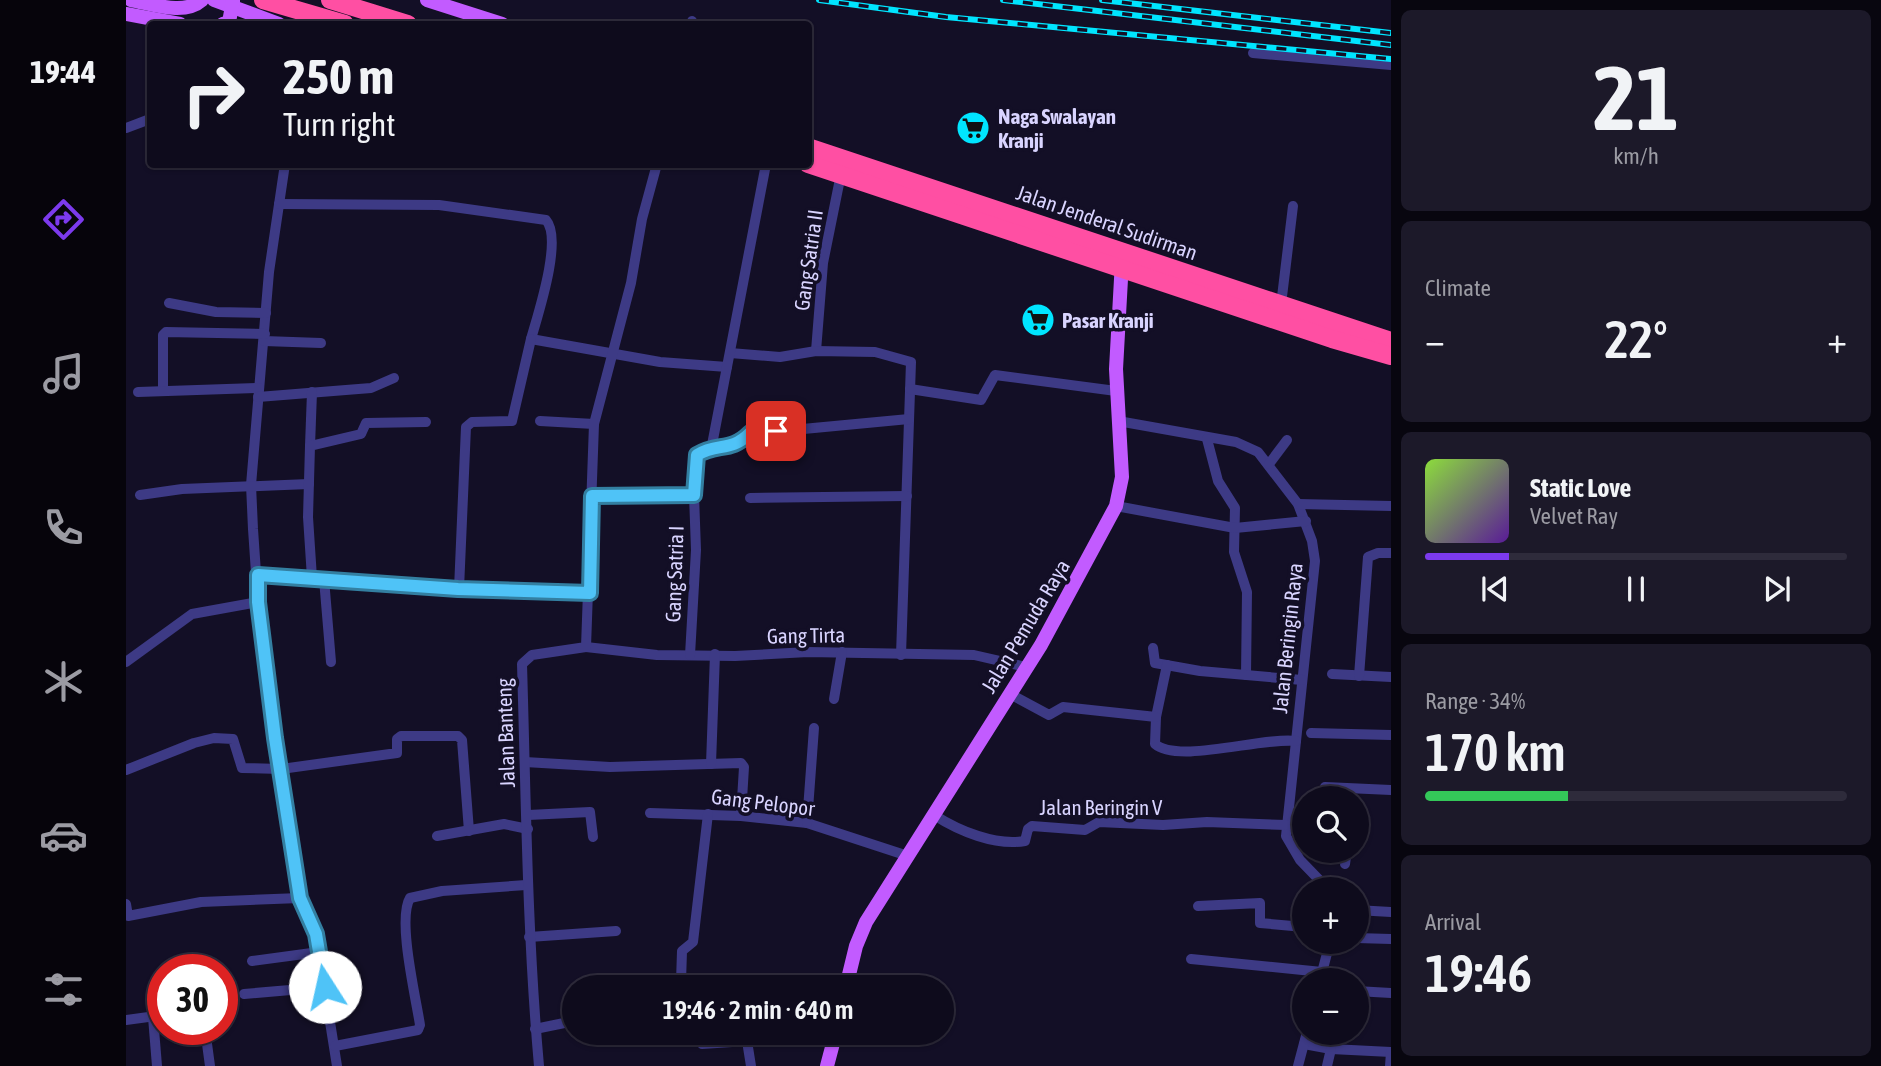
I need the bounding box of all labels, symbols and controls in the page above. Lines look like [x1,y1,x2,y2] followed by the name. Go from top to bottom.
[1593,45,1679,149] text: 21
[283,48,394,104] text: 250 m
[168,49,259,140] icon: right
[30,53,96,90] text: 19:44
[998,104,1116,152] place label: Naga Swalayan Kranji
[283,106,396,143] text: Turn right
[954,109,992,147] supermarket icon: Naga Swalayan Kranji
[1613,143,1659,169] text: km/h
[1013,180,1201,264] street label: Jalan Jenderal Sudirman
[39,195,88,244] icon: directions
[789,208,827,312] street label: Gang Satria II
[1425,275,1491,301] text: Climate
[1019,301,1057,339] supermarket icon: Pasar Kranji
[1062,308,1154,332] place label: Pasar Kranji
[1604,309,1668,369] text: 22°
[1425,318,1445,361] text: −
[1827,318,1847,361] text: +
[39,349,88,398] icon: music
[746,401,806,461] pin
[757,412,795,450] icon: arrive
[1530,473,1631,503] text: Static Love
[39,503,88,552] icon: phone
[1530,503,1618,529] text: Velvet Ray
[660,525,688,623] street label: Gang Satria I
[976,555,1074,697] street label: Jalan Pemuda Raya
[1267,562,1307,714] street label: Jalan Beringin Raya
[1476,570,1514,608] icon: previous
[1617,570,1655,608] icon: pause
[1758,570,1796,608] icon: next
[767,622,845,648] street label: Gang Tirta
[39,657,88,706] icon: climate
[491,678,519,788] street label: Jalan Banteng
[1425,688,1525,714] text: Range · 34%
[1425,722,1566,782] text: 170 km
[710,784,817,820] street label: Gang Pelopor
[1292,786,1369,1045] map controls
[1292,786,1369,863] button: search
[1040,795,1163,819] street label: Jalan Beringin V
[39,811,88,860] icon: car
[1292,877,1369,954] button: +
[1425,909,1481,935] text: Arrival
[1425,943,1532,1003] text: 19:46
[288,950,362,1024] position arrow
[147,954,238,1045] speed limit sign: 30
[39,965,88,1014] icon: filters
[1292,968,1369,1045] button: −
[663,995,853,1025] text: 19:46 · 2 min · 640 m

